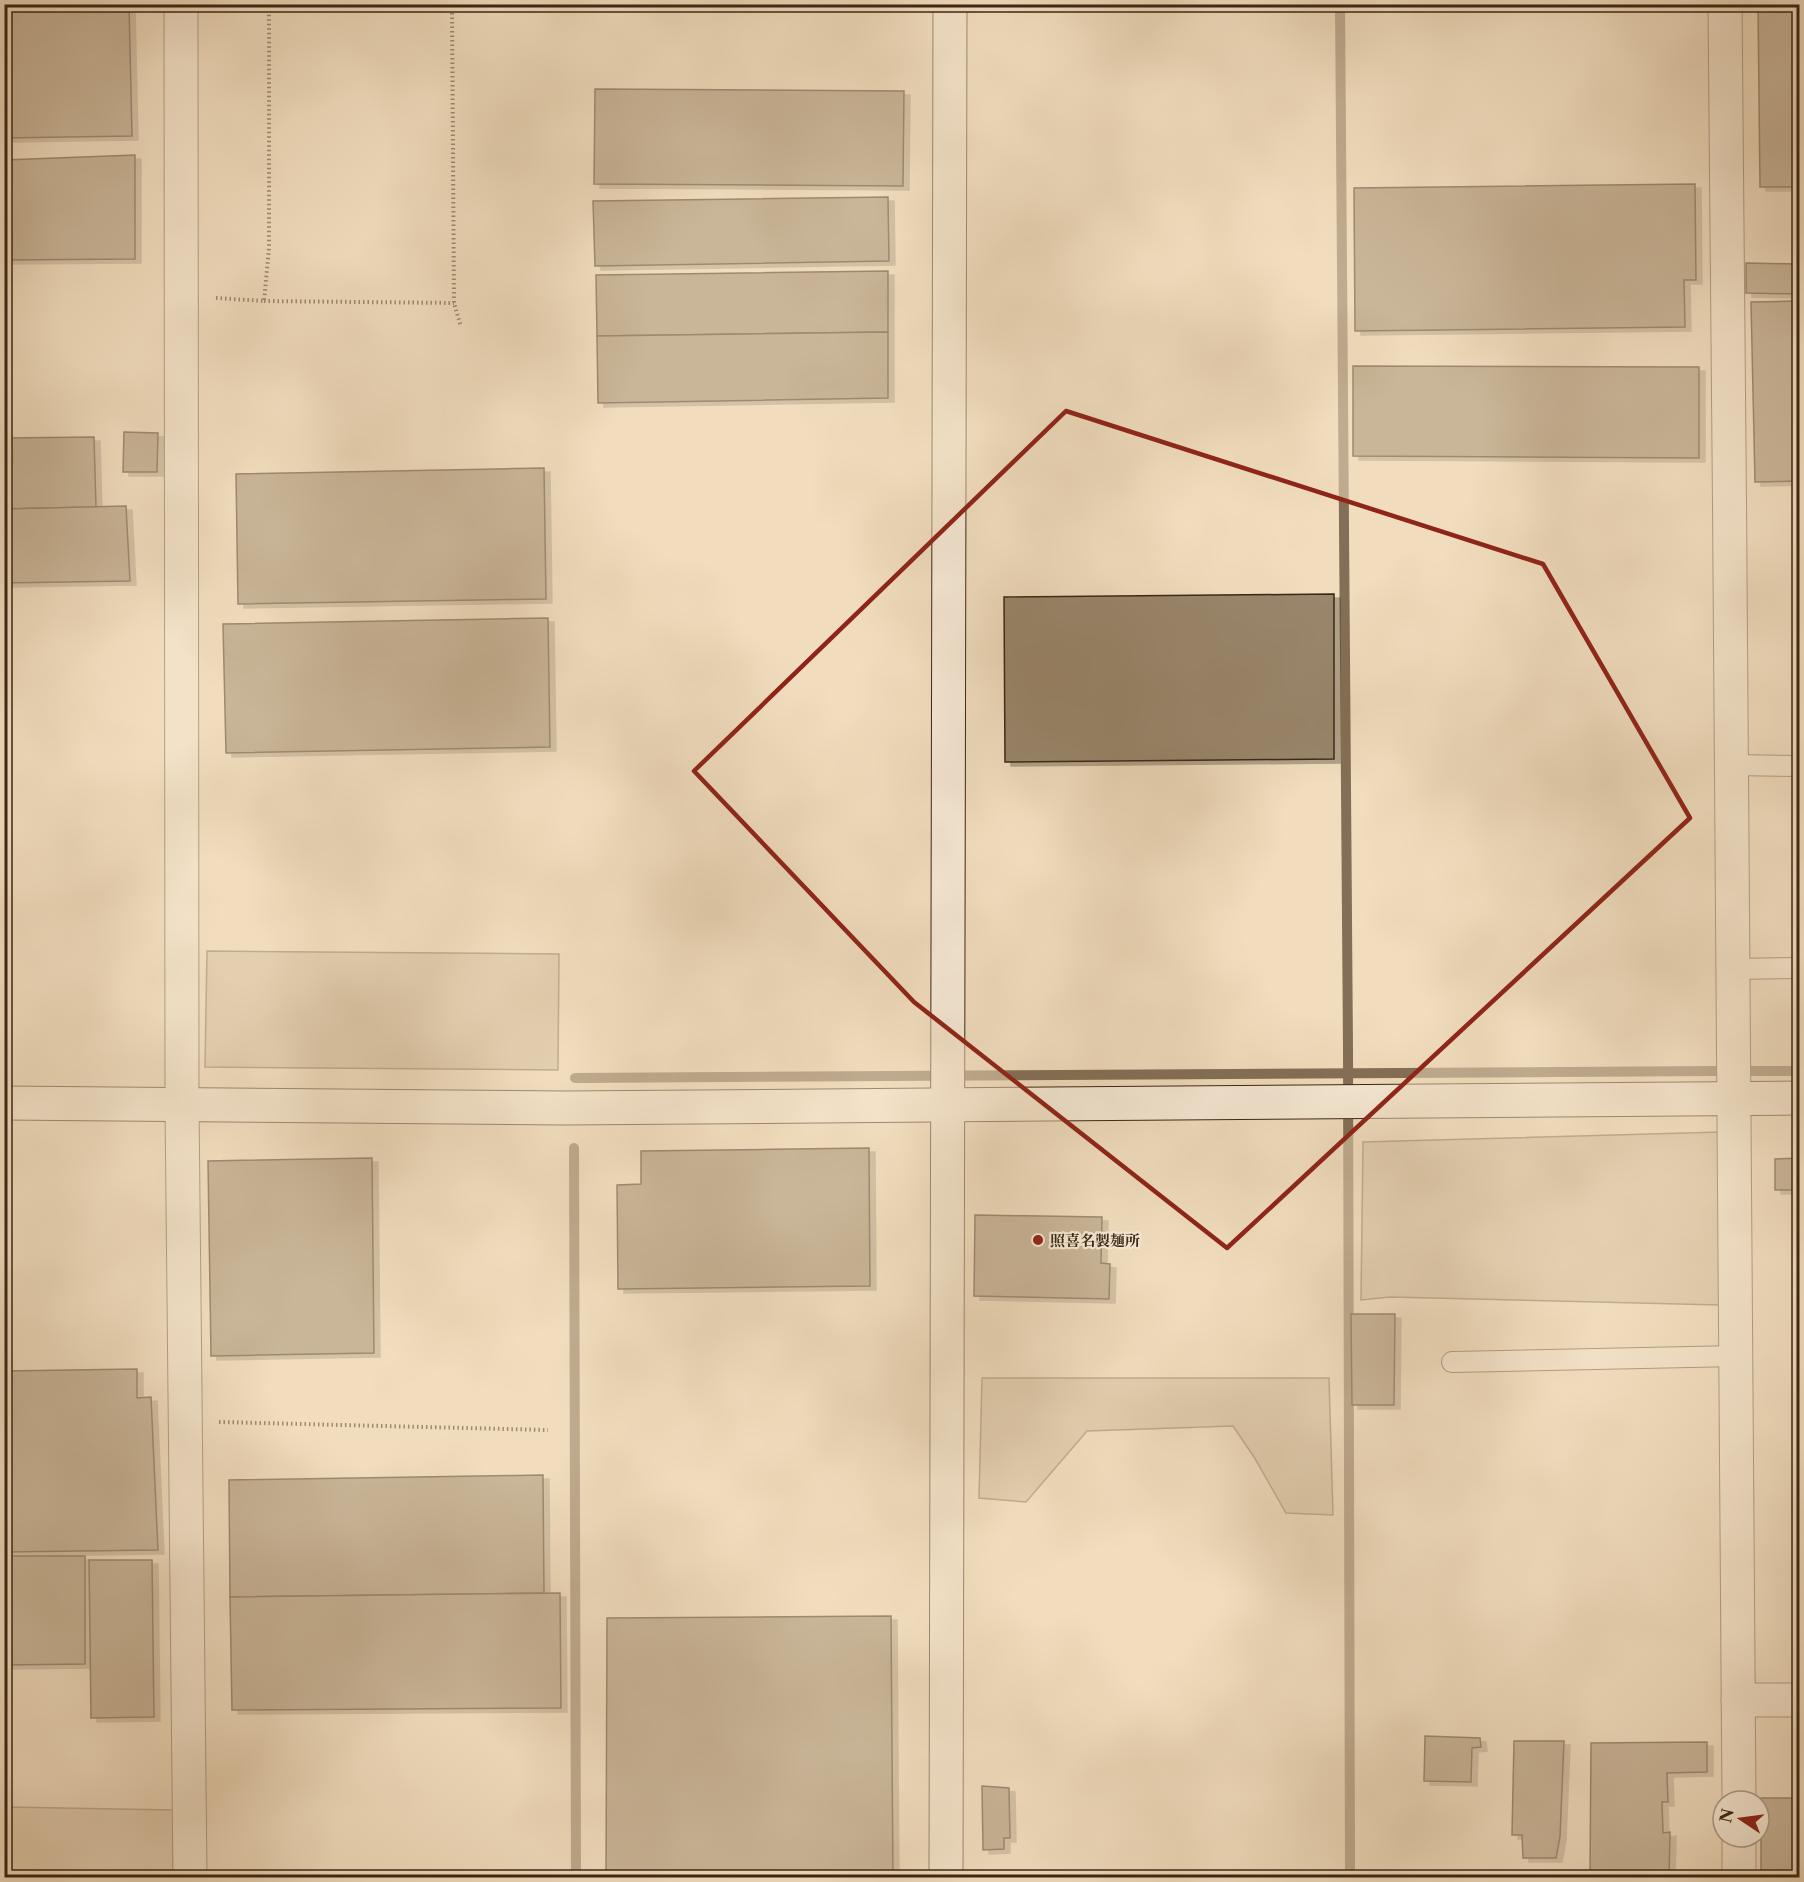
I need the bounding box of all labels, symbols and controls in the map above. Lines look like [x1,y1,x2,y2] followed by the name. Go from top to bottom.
[1050,1231,1140,1250] place label: 照喜名製麺所
[1031,1233,1045,1247] marker: 照喜名製麺所
[1711,1789,1771,1849] north arrow
[1715,1807,1738,1825] text: N

